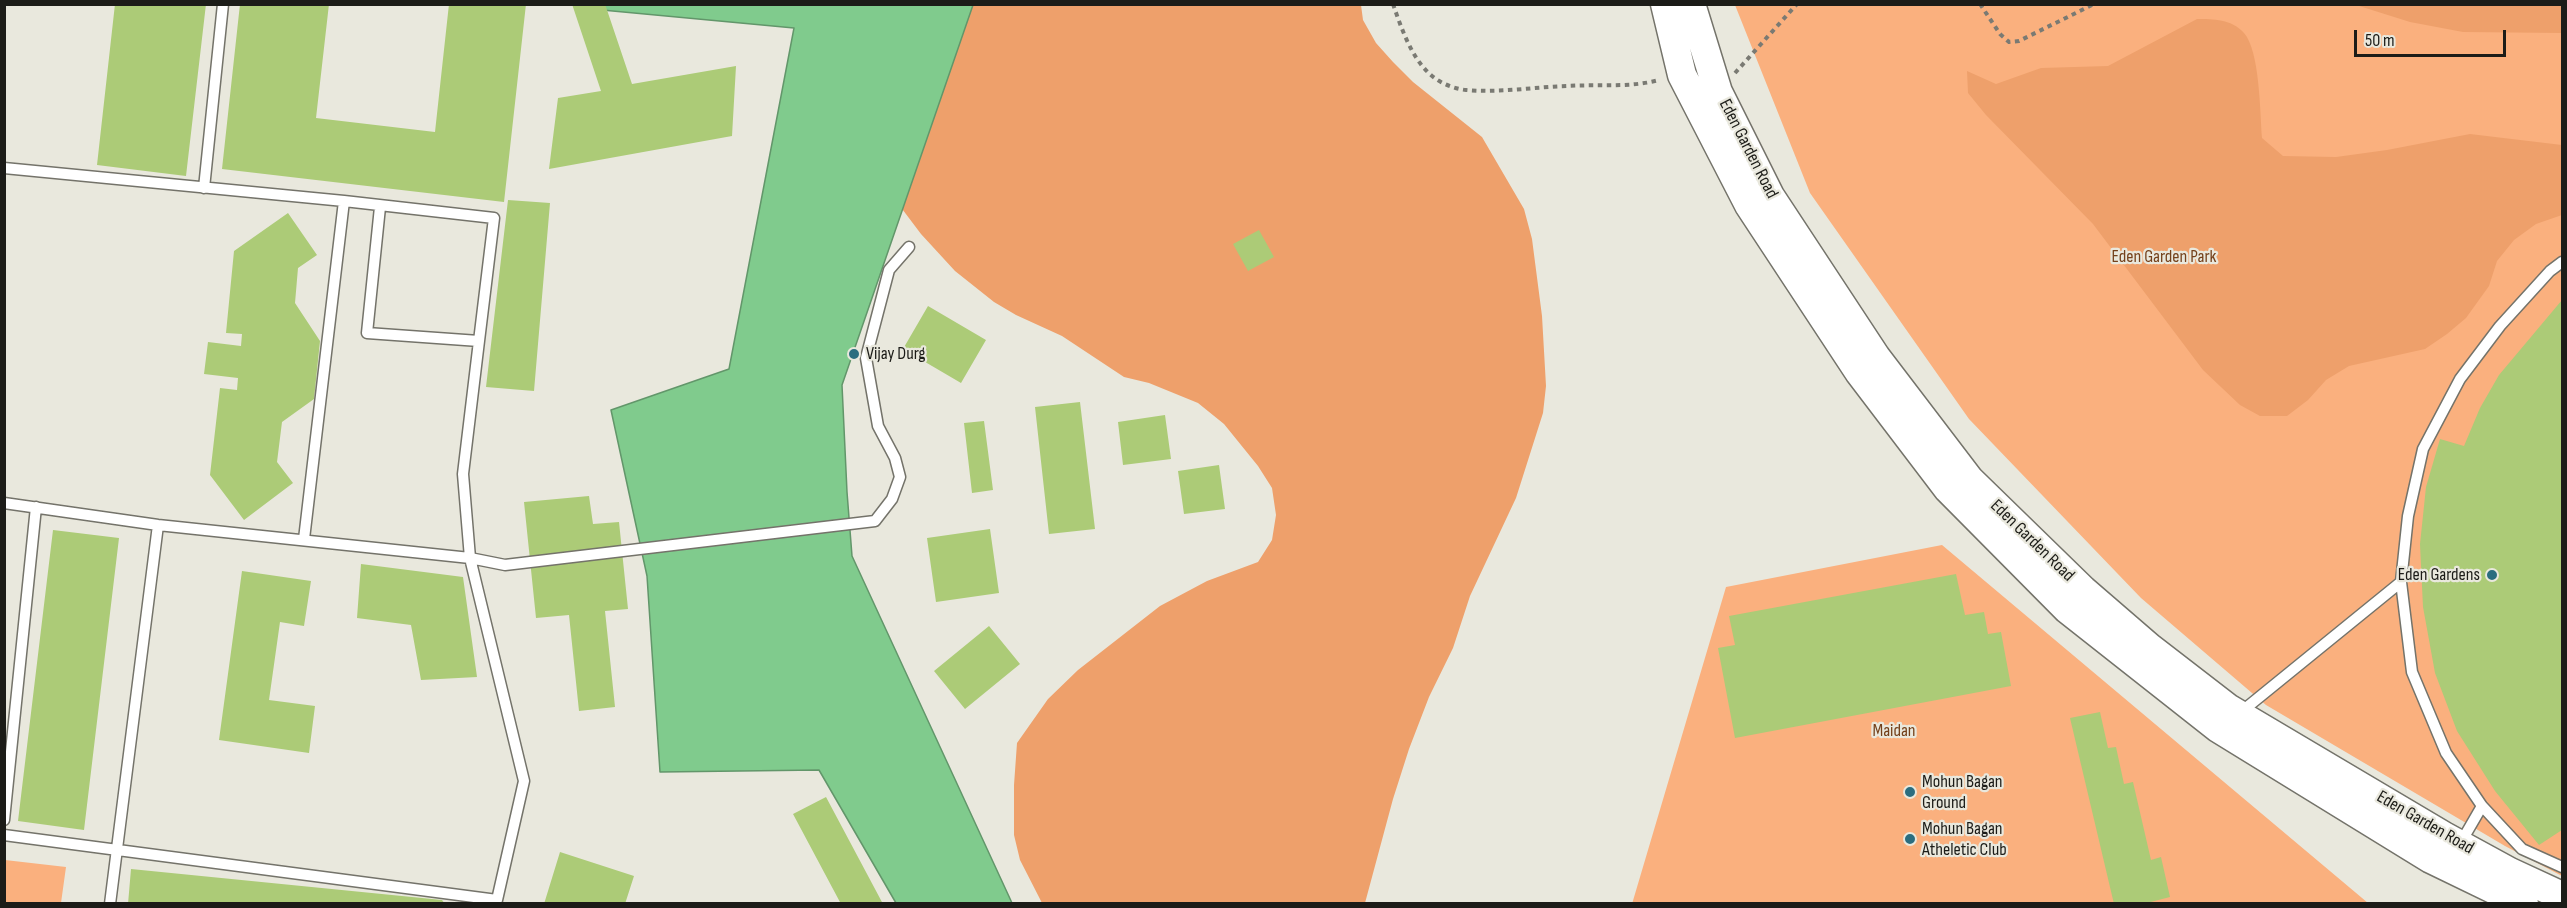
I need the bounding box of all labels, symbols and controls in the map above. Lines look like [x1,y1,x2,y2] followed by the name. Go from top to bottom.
[2357,18,2508,56] scale bar
[2365,30,2395,51] text: 50 m
[1714,96,1782,202] street label: Eden Garden Road
[2112,246,2216,268] park label: Eden Garden Park
[866,343,926,365] place label: Vijay Durg
[847,347,861,361] marker: Vijay Durg
[1985,496,2079,586] street label: Eden Garden Road
[2398,564,2480,586] place label: Eden Gardens
[2485,568,2499,582] marker: Eden Gardens
[1872,720,1916,742] park label: Maidan
[1922,771,2003,814] place label: Mohun Bagan Ground
[1903,785,1917,799] marker: Mohun Bagan Ground
[2373,786,2477,860] street label: Eden Garden Road
[1922,818,2007,860] place label: Mohun Bagan Atheletic Club
[1903,832,1917,846] marker: Mohun Bagan Atheletic Club

